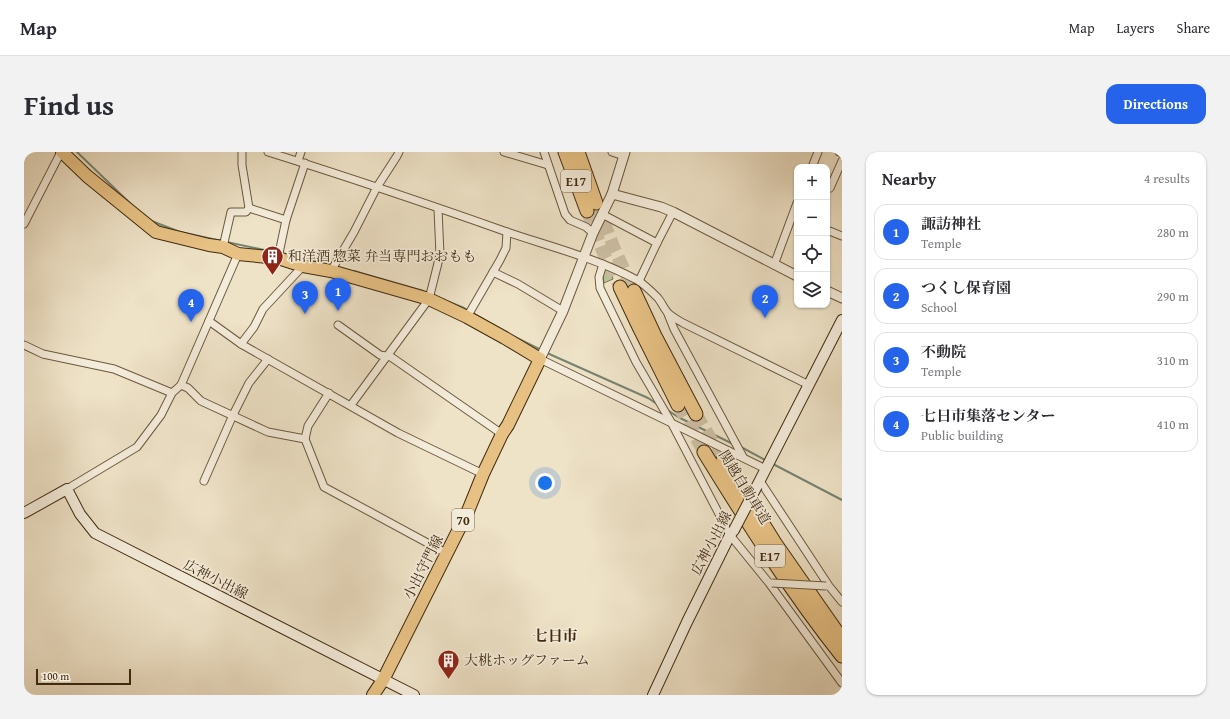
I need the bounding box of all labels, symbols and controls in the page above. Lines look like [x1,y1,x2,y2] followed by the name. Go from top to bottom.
[20,14,57,42] text: Map
[1069,18,1095,38] text: Map
[1117,18,1155,38] text: Layers
[1177,18,1210,38] text: Share
[24,84,114,125] text: Find us
[1106,84,1206,124] button: Directions
[794,164,830,308] map controls
[794,164,830,200] button: +
[882,166,936,191] text: Nearby
[1144,169,1190,188] text: 4 results
[561,170,591,192] road number: E17
[794,200,830,236] button: −
[921,213,981,234] text: 諏訪神社
[893,223,899,242] text: 1
[1157,223,1189,242] text: 280 m
[921,234,961,253] text: Temple
[794,236,830,272] button: locate
[260,243,286,276] building icon: 和洋酒 惣菜 弁当専門おおもも
[288,246,476,266] place label: 和洋酒 惣菜 弁当専門おおもも
[794,272,830,308] button: layers
[921,277,1011,298] text: つくし保育園
[325,278,351,311] pin: 1
[292,281,318,314] pin: 3
[752,285,778,318] pin: 2
[893,287,899,306] text: 2
[1157,287,1189,306] text: 290 m
[178,289,204,322] pin: 4
[921,298,957,317] text: School
[921,341,966,362] text: 不動院
[893,351,899,370] text: 3
[1157,351,1189,370] text: 310 m
[921,362,961,381] text: Temple
[921,405,1055,426] text: 七日市集落センター
[893,415,899,434] text: 4
[1157,415,1189,434] text: 410 m
[921,426,1003,445] text: Public building
[714,446,776,528] street label: 関越自動車道
[535,473,555,493] your location
[686,507,736,579] street label: 広神小出線
[452,509,474,531] road number: 70
[398,531,448,603] street label: 小出守門線
[755,545,785,567] road number: E17
[180,554,252,604] street label: 広神小出線
[532,625,578,646] district label: 七日市
[436,647,462,680] building icon: 大桃ホッグファーム
[464,650,590,670] place label: 大桃ホッグファーム
[36,667,131,686] scale bar
[42,668,69,684] text: 100 m

